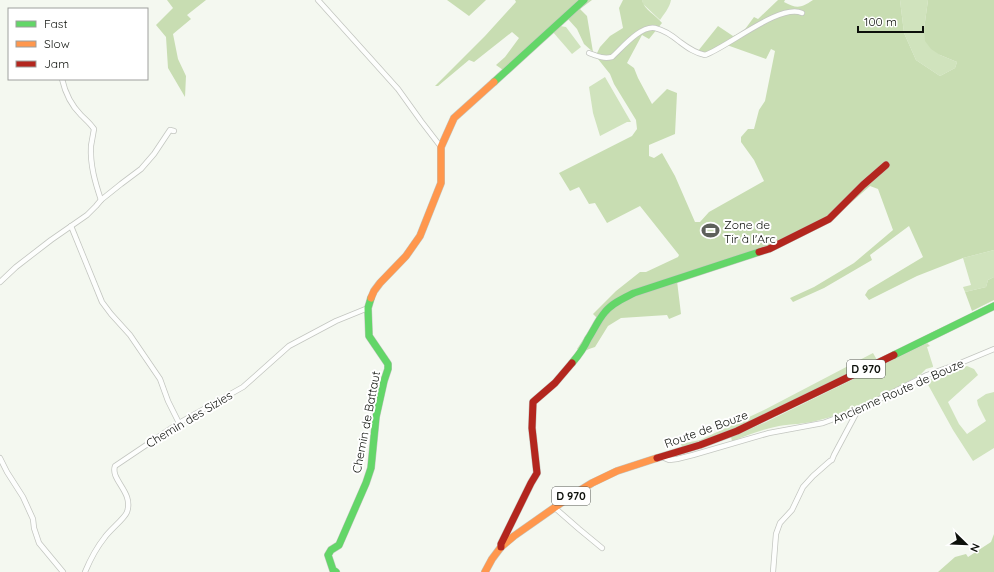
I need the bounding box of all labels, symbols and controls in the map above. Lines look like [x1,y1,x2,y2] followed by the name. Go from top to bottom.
[8,8,148,80] legend
[858,8,923,34] scale bar
[864,14,897,29] text: 100 m
[44,16,68,31] text: Fast
[44,36,70,51] text: Slow
[44,56,69,71] text: Jam
[724,217,776,246] place label: Zone de Tir à l'Arc
[701,221,721,241] sports icon: Zone de Tir à l'Arc
[830,355,966,427] street label: Ancienne Route de Bouze
[847,360,885,378] road number: D 970
[349,370,383,474] street label: Chemin de Battaut
[143,387,235,451] street label: Chemin des Sizies
[662,407,750,451] street label: Route de Bouze
[552,487,590,505] road number: D 970
[946,524,986,564] north arrow
[967,541,983,554] text: N

